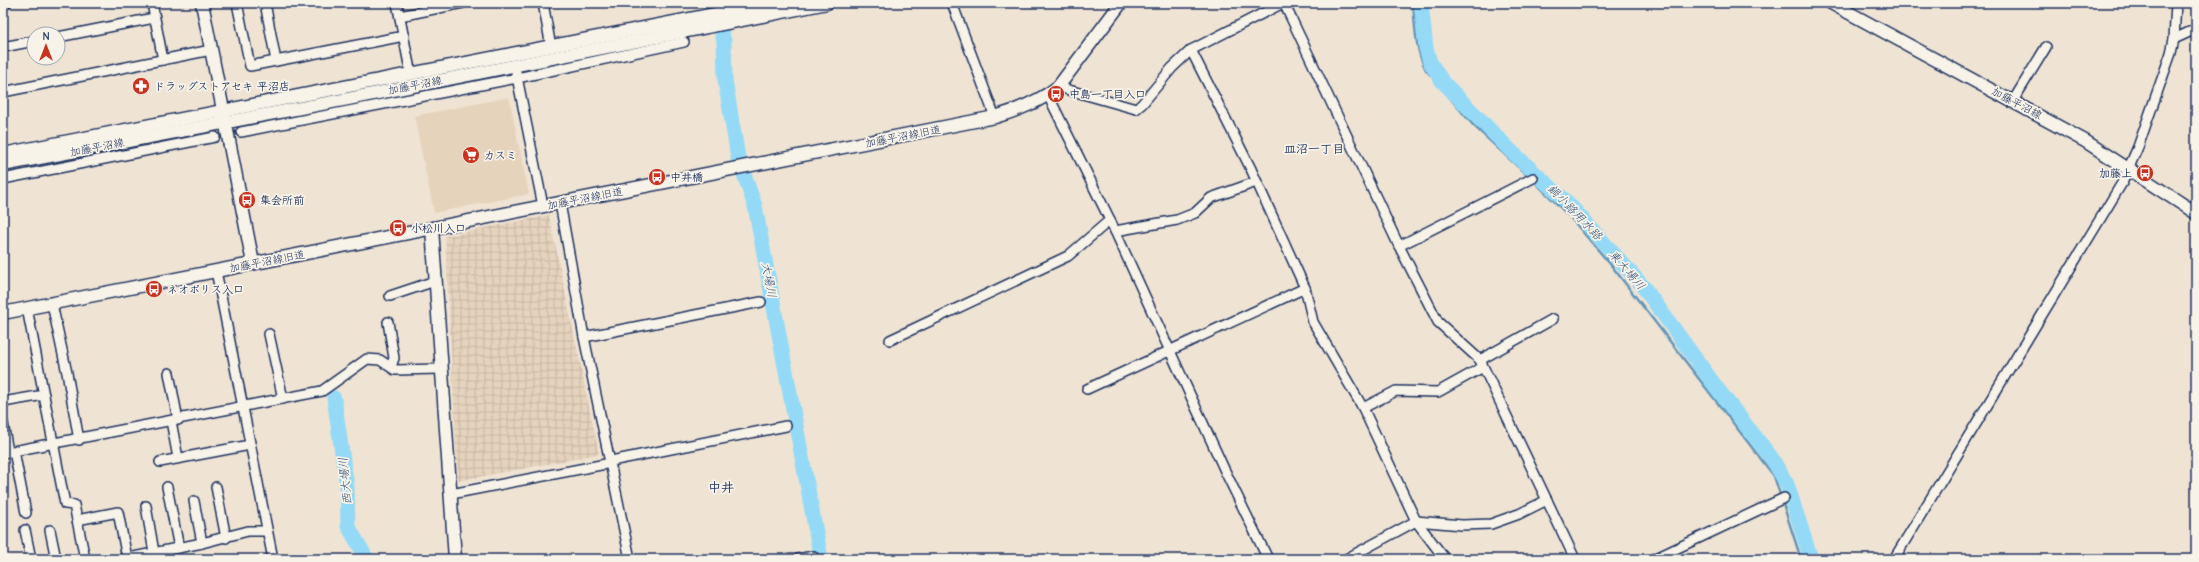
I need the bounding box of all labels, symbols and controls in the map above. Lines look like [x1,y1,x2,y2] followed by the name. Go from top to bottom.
[26,26,66,66] north arrow
[42,30,50,43] text: N
[387,74,443,97] street label: 加藤平沼線
[131,76,151,96] pharmacy icon: ドラッグストアセキ 平沼店
[154,80,290,93] place label: ドラッグストアセキ 平沼店
[1046,84,1066,104] bus stop icon: 中島一丁目入口
[1989,85,2044,122] street label: 加藤平沼線
[1069,88,1146,101] place label: 中島一丁目入口
[864,123,942,150] street label: 加藤平沼線旧道
[69,136,125,159] street label: 加藤平沼線
[1284,142,1344,156] district label: 皿沼一丁目
[461,145,481,165] supermarket icon: カスミ
[484,149,517,162] place label: カスミ
[2135,163,2155,183] bus stop icon: 加藤上
[647,167,667,187] bus stop icon: 中井橋
[2099,167,2132,180] place label: 加藤上
[670,171,703,184] place label: 中井橋
[1545,181,1606,243] water label: 鍋小路用水路
[546,185,624,212] street label: 加藤平沼線旧道
[237,190,257,210] bus stop icon: 集会所前
[260,194,304,207] place label: 集会所前
[388,218,408,238] bus stop icon: 小松川入口
[411,222,466,235] place label: 小松川入口
[1606,247,1648,293] water label: 東大場川
[228,248,306,275] street label: 加藤平沼線旧道
[759,261,779,299] water label: 大場川
[144,279,164,299] bus stop icon: ネオポリス入口
[167,283,244,296] place label: ネオポリス入口
[336,456,354,506] water label: 西大場川
[708,480,734,495] district label: 中井

